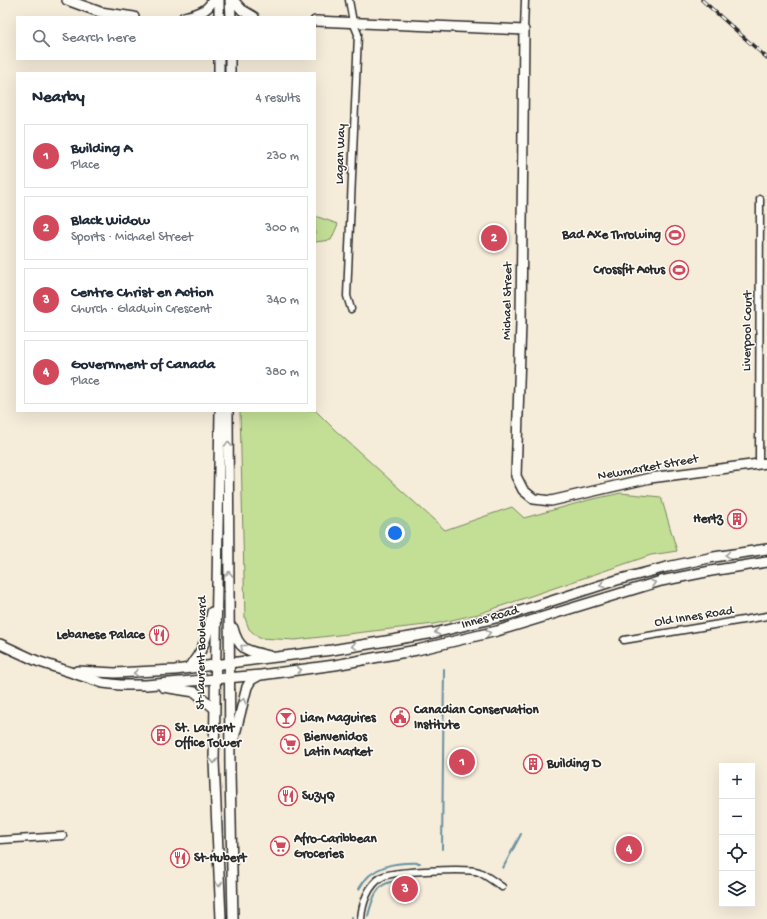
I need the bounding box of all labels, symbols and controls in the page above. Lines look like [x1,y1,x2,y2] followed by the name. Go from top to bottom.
[16,16,316,60] search box
[30,27,52,49] icon: search
[62,29,136,47] text: Search here
[32,88,85,108] text: Nearby
[256,91,300,106] text: 4 results
[332,123,350,185] street label: Lagan Way
[71,140,132,158] text: Building A
[43,149,49,164] text: 1
[266,149,299,164] text: 230 m
[71,158,99,173] text: Place
[71,212,150,230] text: Black Widow
[43,221,49,236] text: 2
[265,221,299,236] text: 300 m
[481,223,507,253] pin: 2
[664,224,686,246] sports icon: Bad Axe Throwing
[561,228,662,243] place label: Bad Axe Throwing
[71,230,193,245] text: Sports · Michael Street
[668,259,690,281] sports icon: Crossfit Actus
[500,260,516,340] street label: Michael Street
[593,262,666,278] place label: Crossfit Actus
[71,284,213,302] text: Centre Christ en Action
[740,289,756,371] street label: Liverpool Court
[43,293,49,308] text: 3
[266,293,299,308] text: 340 m
[71,302,211,317] text: Church · Gladwin Crescent
[71,356,215,374] text: Government of Canada
[43,365,49,380] text: 4
[265,365,299,380] text: 380 m
[71,374,99,389] text: Place
[224,441,232,447] one-way arrow
[597,451,701,484] street label: Newmarket Street
[726,508,748,530] building icon: Hertz
[693,512,724,527] place label: Hertz
[385,523,405,543] your location
[725,550,731,559] one-way arrow
[225,571,233,577] one-way arrow
[649,579,656,588] one-way arrow
[599,580,606,589] one-way arrow
[194,595,211,710] street label: St-Laurent Boulevard
[460,603,521,633] street label: Innes Road
[653,603,736,631] street label: Old Innes Road
[148,624,170,646] restaurant icon: Lebanese Palace
[434,627,440,636] one-way arrow
[56,628,146,643] place label: Lebanese Palace
[485,630,491,638] one-way arrow
[351,641,358,650] one-way arrow
[241,644,248,651] one-way arrow
[296,666,302,675] one-way arrow
[133,669,139,677] one-way arrow
[238,698,246,704] one-way arrow
[413,703,539,733] place label: Canadian Conservation Institute
[389,706,411,728] public building icon: Canadian Conservation Institute
[275,707,297,729] bar icon: Liam Maguires
[300,711,377,726] place label: Liam Maguires
[175,721,242,751] place label: St. Laurent Office Tower
[150,724,172,746] building icon: St. Laurent Office Tower
[303,730,374,760] place label: Bienvenidos Latin Market
[279,733,301,755] supermarket icon: Bienvenidos Latin Market
[449,747,475,777] pin: 1
[522,753,544,775] building icon: Building D
[546,757,602,772] place label: Building D
[210,758,218,764] one-way arrow
[719,763,755,907] map controls
[719,763,755,799] button: +
[277,785,299,807] restaurant icon: SuzyQ
[302,789,335,804] place label: SuzyQ
[719,799,755,835] button: −
[293,831,377,862] place label: Afro-Caribbean Groceries
[616,834,642,864] pin: 4
[269,835,291,857] supermarket icon: Afro-Caribbean Groceries
[719,835,755,871] button: locate
[169,847,191,869] restaurant icon: St-Hubert
[194,851,248,866] place label: St-Hubert
[719,871,755,907] button: layers
[392,874,418,904] pin: 3
[215,881,224,887] one-way arrow

